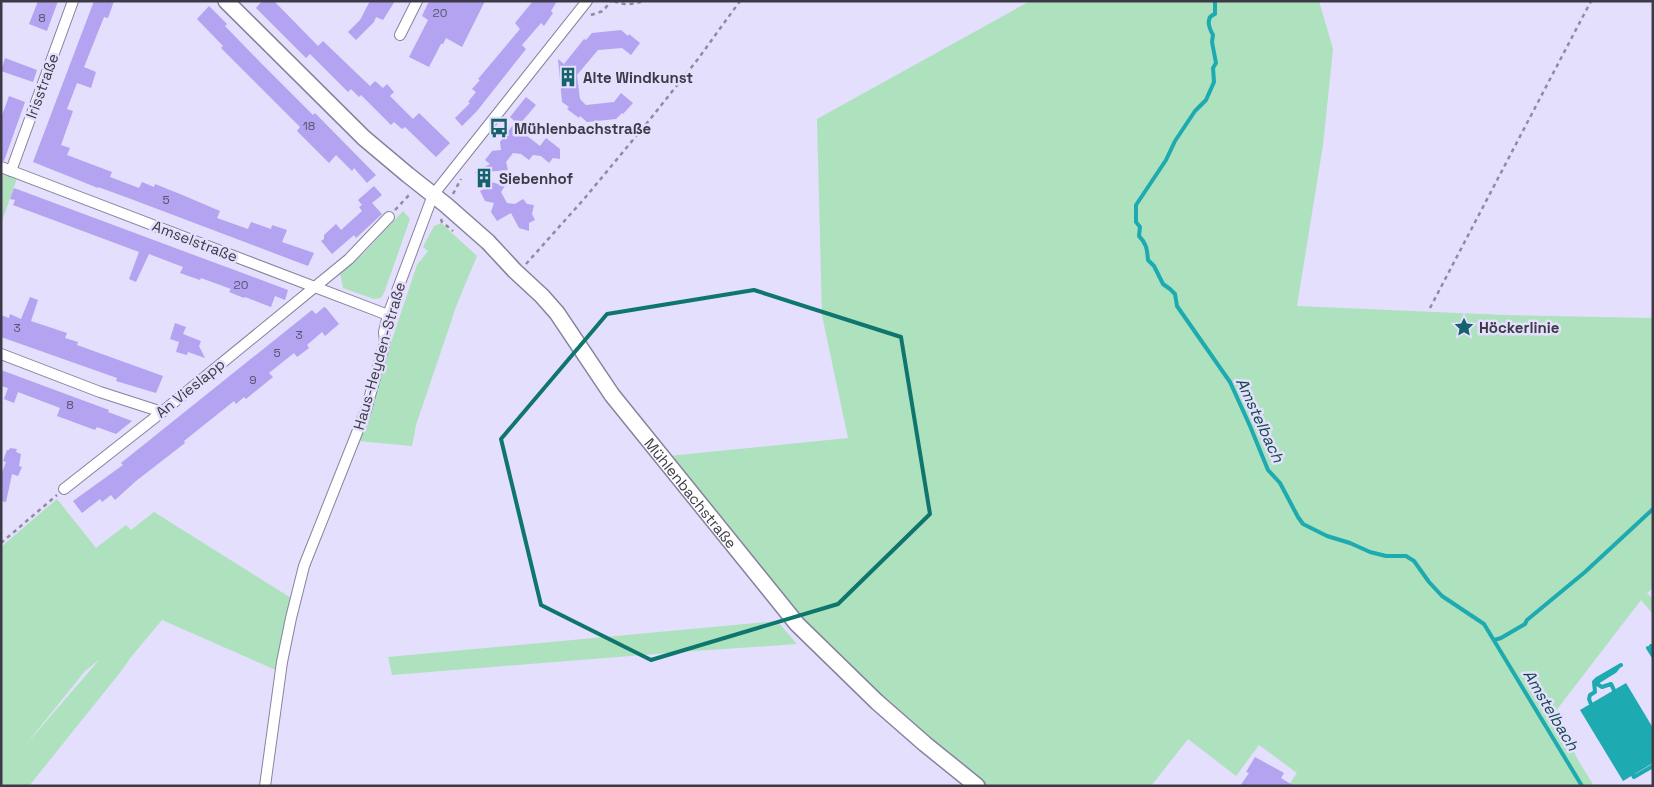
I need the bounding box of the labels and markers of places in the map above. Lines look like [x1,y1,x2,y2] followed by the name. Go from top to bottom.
[557,66,579,88] building icon: Alte Windkunst
[583,68,693,87] place label: Alte Windkunst
[488,117,510,139] bus stop icon: Mühlenbachstraße
[514,119,651,138] place label: Mühlenbachstraße
[473,167,495,189] building icon: Siebenhof
[499,169,573,188] place label: Siebenhof
[1453,316,1475,338] place icon: Höckerlinie
[1479,318,1560,337] place label: Höckerlinie

